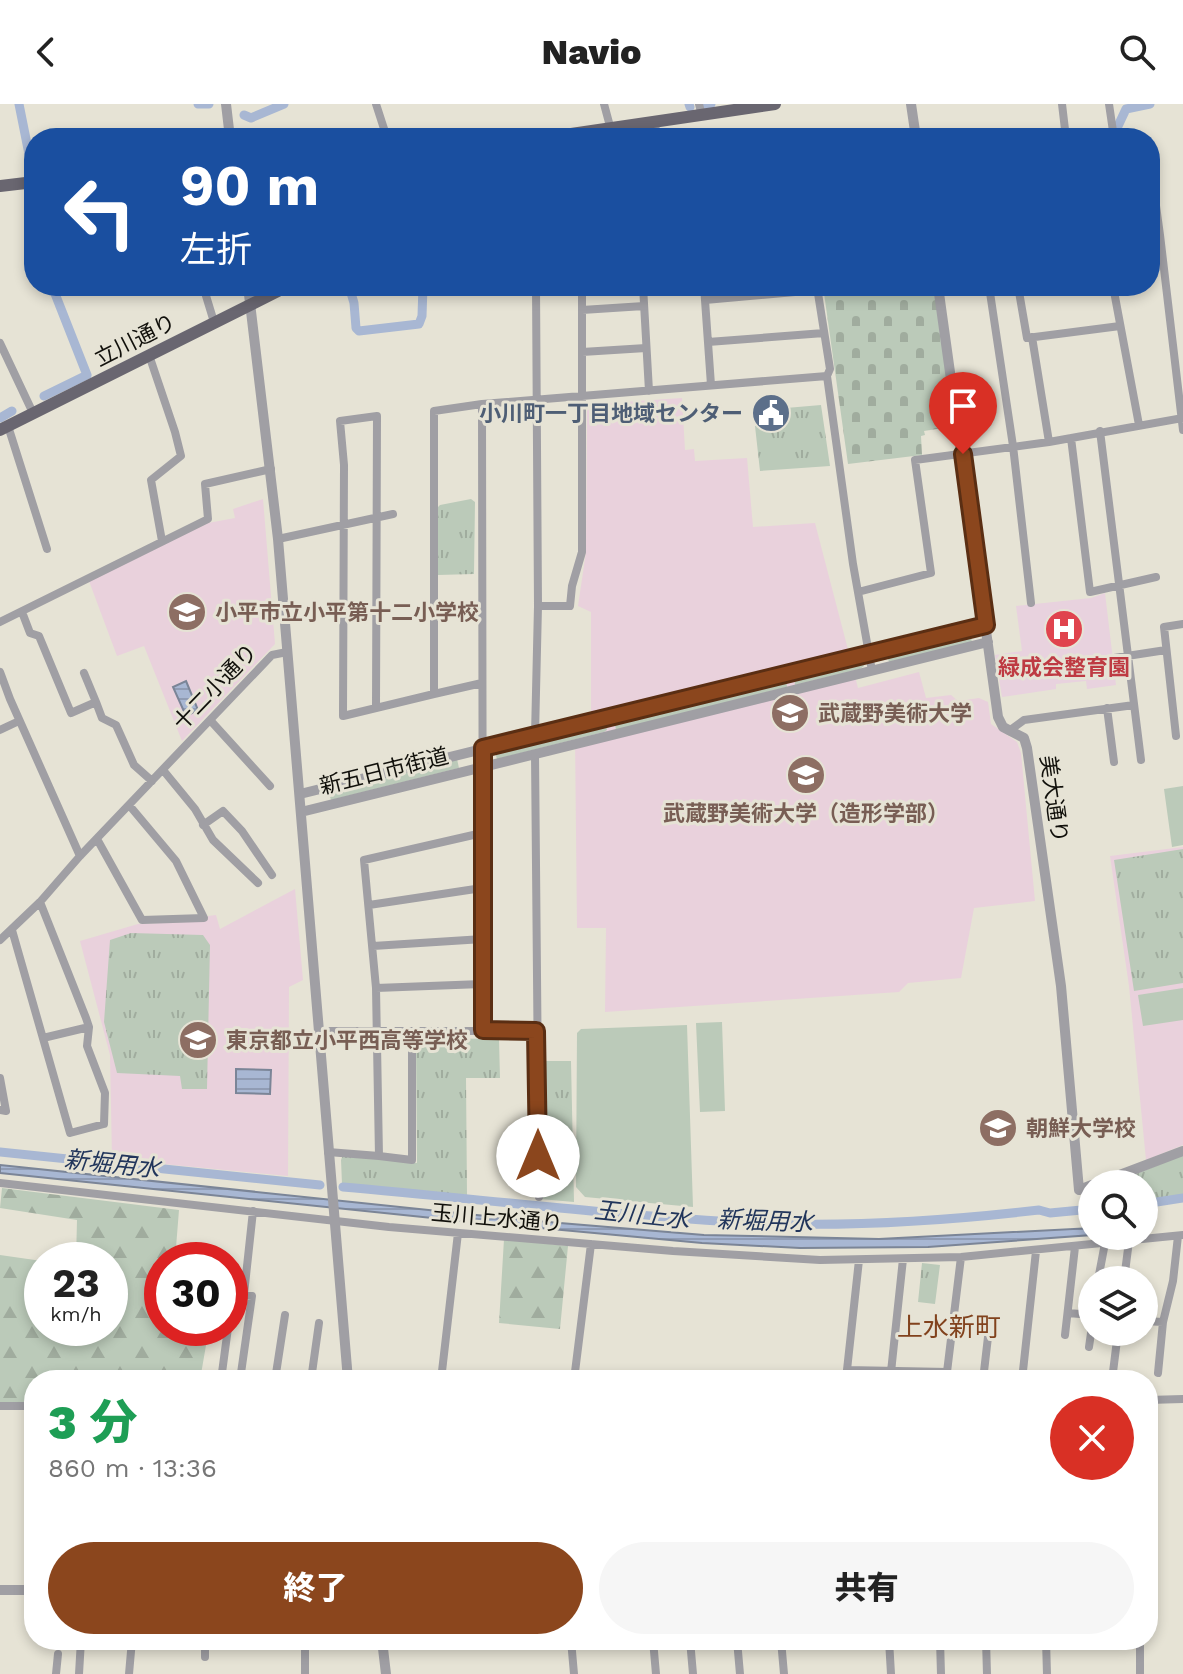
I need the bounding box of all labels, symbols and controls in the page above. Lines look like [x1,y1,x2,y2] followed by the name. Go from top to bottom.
[24,30,68,74] icon: back
[1115,30,1159,74] icon: search
[542,31,641,73] text: Navio
[180,153,319,219] text: 90 m
[48,160,152,264] icon: left
[180,229,252,271] text: 左折
[90,309,180,371] street label: 立川通り
[929,372,997,454] pin
[941,384,985,428] icon: arrive
[750,392,792,434] public building icon: 小川町一丁目地域センター
[479,401,743,426] place label: 小川町一丁目地域センター
[166,591,208,633] school or university icon: 小平市立小平第十二小学校
[215,600,479,625] place label: 小平市立小平第十二小学校
[1043,608,1085,650] hospital icon: 緑成会整育園
[168,639,262,735] street label: 十二小通り
[998,655,1130,680] place label: 緑成会整育園
[769,692,811,734] school or university icon: 武蔵野美術大学
[818,701,972,726] place label: 武蔵野美術大学
[317,743,451,799] street label: 新五日市街道
[785,754,827,796] school or university icon: 武蔵野美術大学（造形学部）
[1035,754,1073,844] street label: 美大通り
[663,801,949,826] place label: 武蔵野美術大学（造形学部）
[177,1019,219,1061] school or university icon: 東京都立小平西高等学校
[226,1028,468,1053] place label: 東京都立小平西高等学校
[977,1107,1019,1149] school or university icon: 朝鮮大学校
[496,1114,580,1198] position arrow
[1026,1116,1136,1141] place label: 朝鮮大学校
[63,1145,164,1183] water label: 新堀用水
[1078,1170,1158,1346] map controls
[1078,1170,1158,1250] button: search
[593,1196,694,1234] water label: 玉川上水
[430,1200,564,1236] street label: 玉川上水通り
[717,1205,816,1237] water label: 新堀用水
[144,1242,248,1346] speed limit sign: 30
[52,1260,100,1307] text: 23
[1078,1266,1158,1346] button: layers
[50,1302,102,1326] text: km/h
[897,1312,1001,1342] district label: 上水新町
[48,1394,137,1451] text: 3 分
[1050,1396,1134,1480] button: close
[48,1453,217,1483] text: 860 m · 13:36
[48,1542,583,1634] button: 終了
[599,1542,1134,1634] button: 共有

